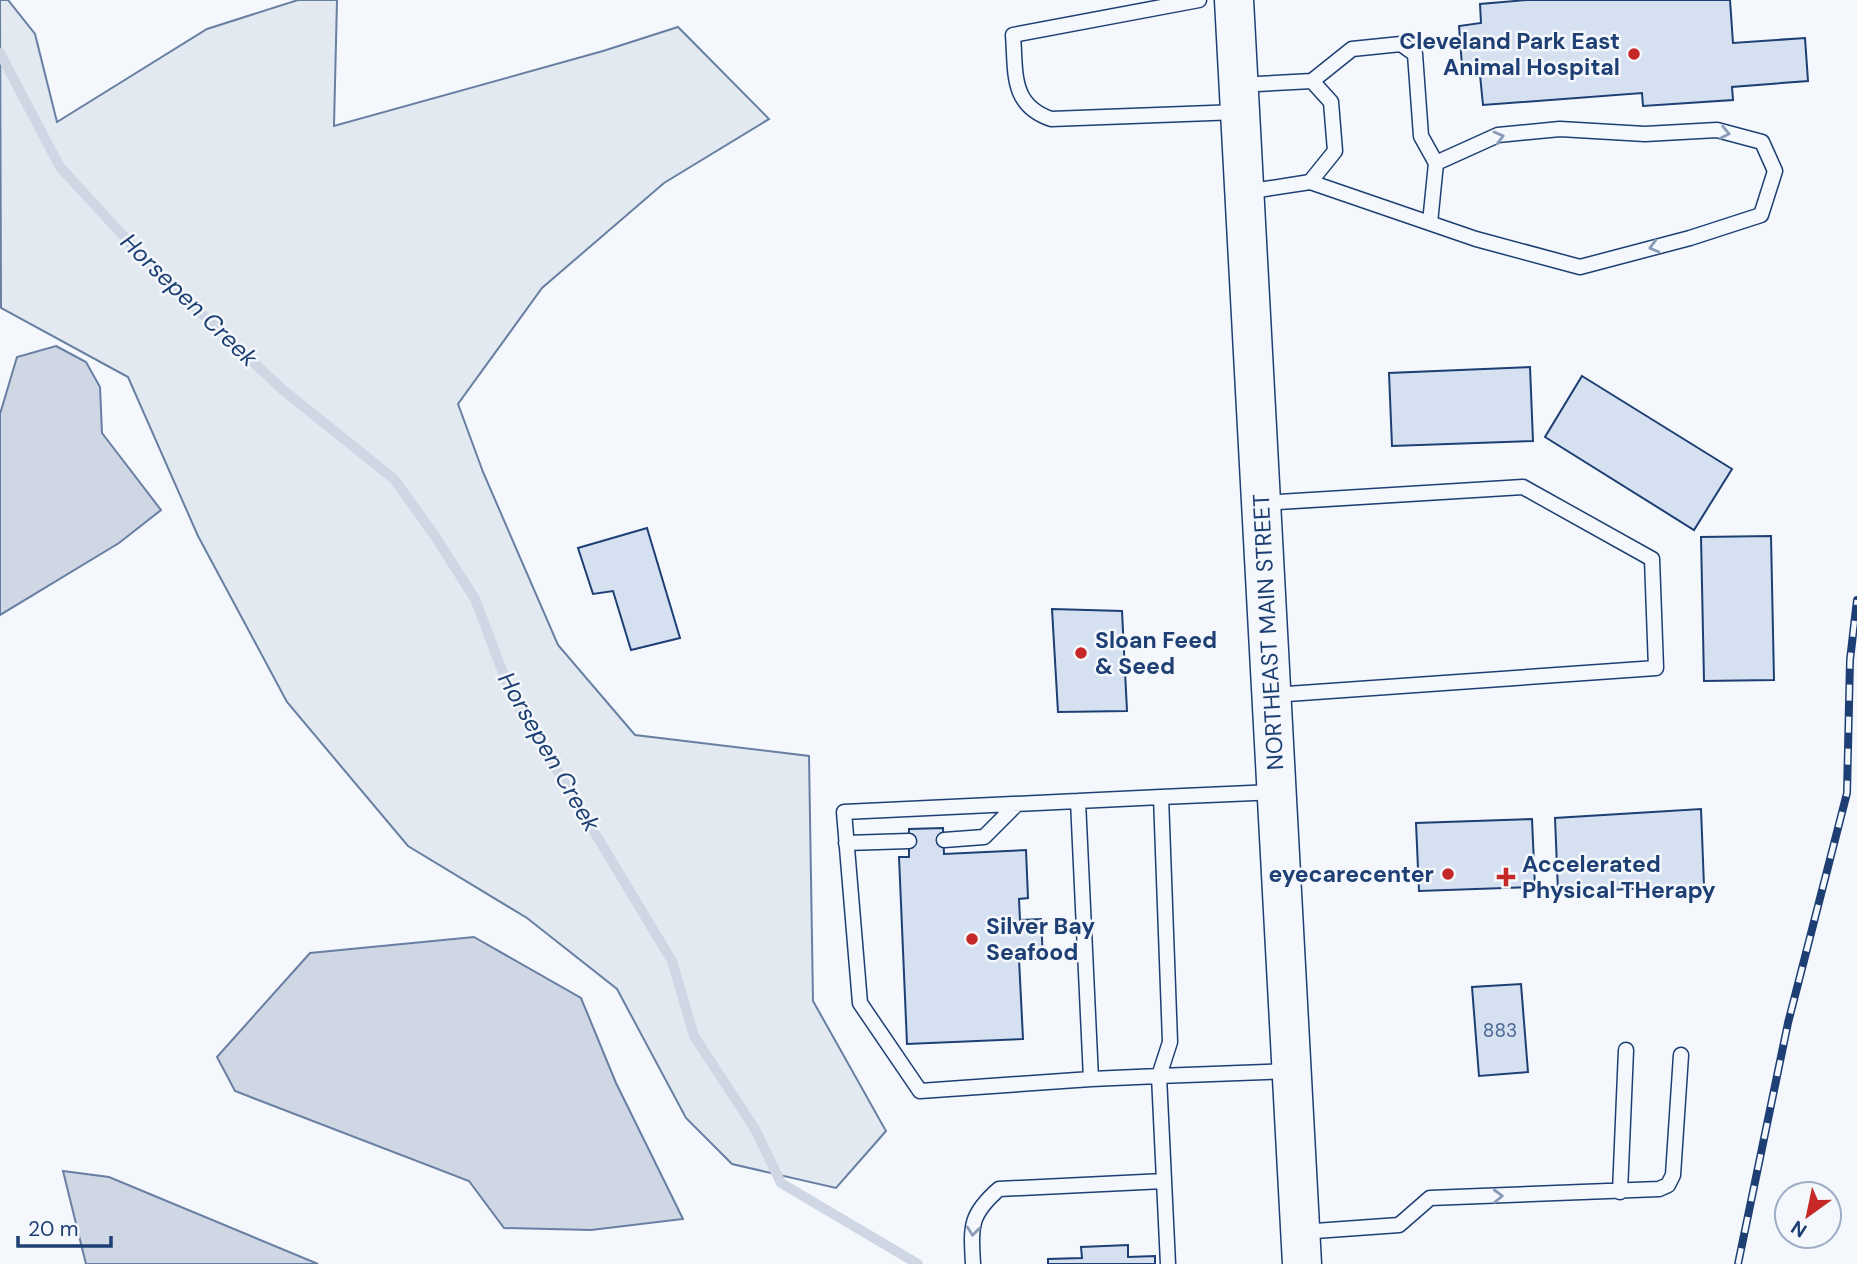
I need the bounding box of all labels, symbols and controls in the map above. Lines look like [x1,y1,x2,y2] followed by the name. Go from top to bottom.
[1399,26,1620,82] place label: Cleveland Park East Animal Hospital
[1626,46,1642,62] marker: Cleveland Park East Animal Hospital
[1719,125,1731,140] one-way arrow
[1492,131,1504,145] one-way arrow
[114,226,265,374] water label: Horsepen Creek
[1648,239,1660,254] one-way arrow
[1246,493,1290,771] street label: NORTHEAST MAIN STREET
[1095,625,1217,681] place label: Sloan Feed & Seed
[1073,645,1089,661] marker: Sloan Feed & Seed
[491,666,608,838] water label: Horsepen Creek
[1522,849,1716,905] place label: Accelerated Physical THerapy
[1269,859,1434,889] place label: eyecarecenter
[1440,866,1456,882] marker: eyecarecenter
[1496,867,1516,887] marker: Accelerated Physical THerapy
[986,911,1095,967] place label: Silver Bay Seafood
[964,931,980,947] marker: Silver Bay Seafood
[1483,1018,1517,1043] house number: 883
[1773,1180,1843,1250] north arrow
[1493,1188,1504,1203] one-way arrow
[18,1204,110,1248] scale bar
[28,1215,79,1243] text: 20 m
[1786,1215,1812,1243] text: N
[965,1225,980,1236] one-way arrow

